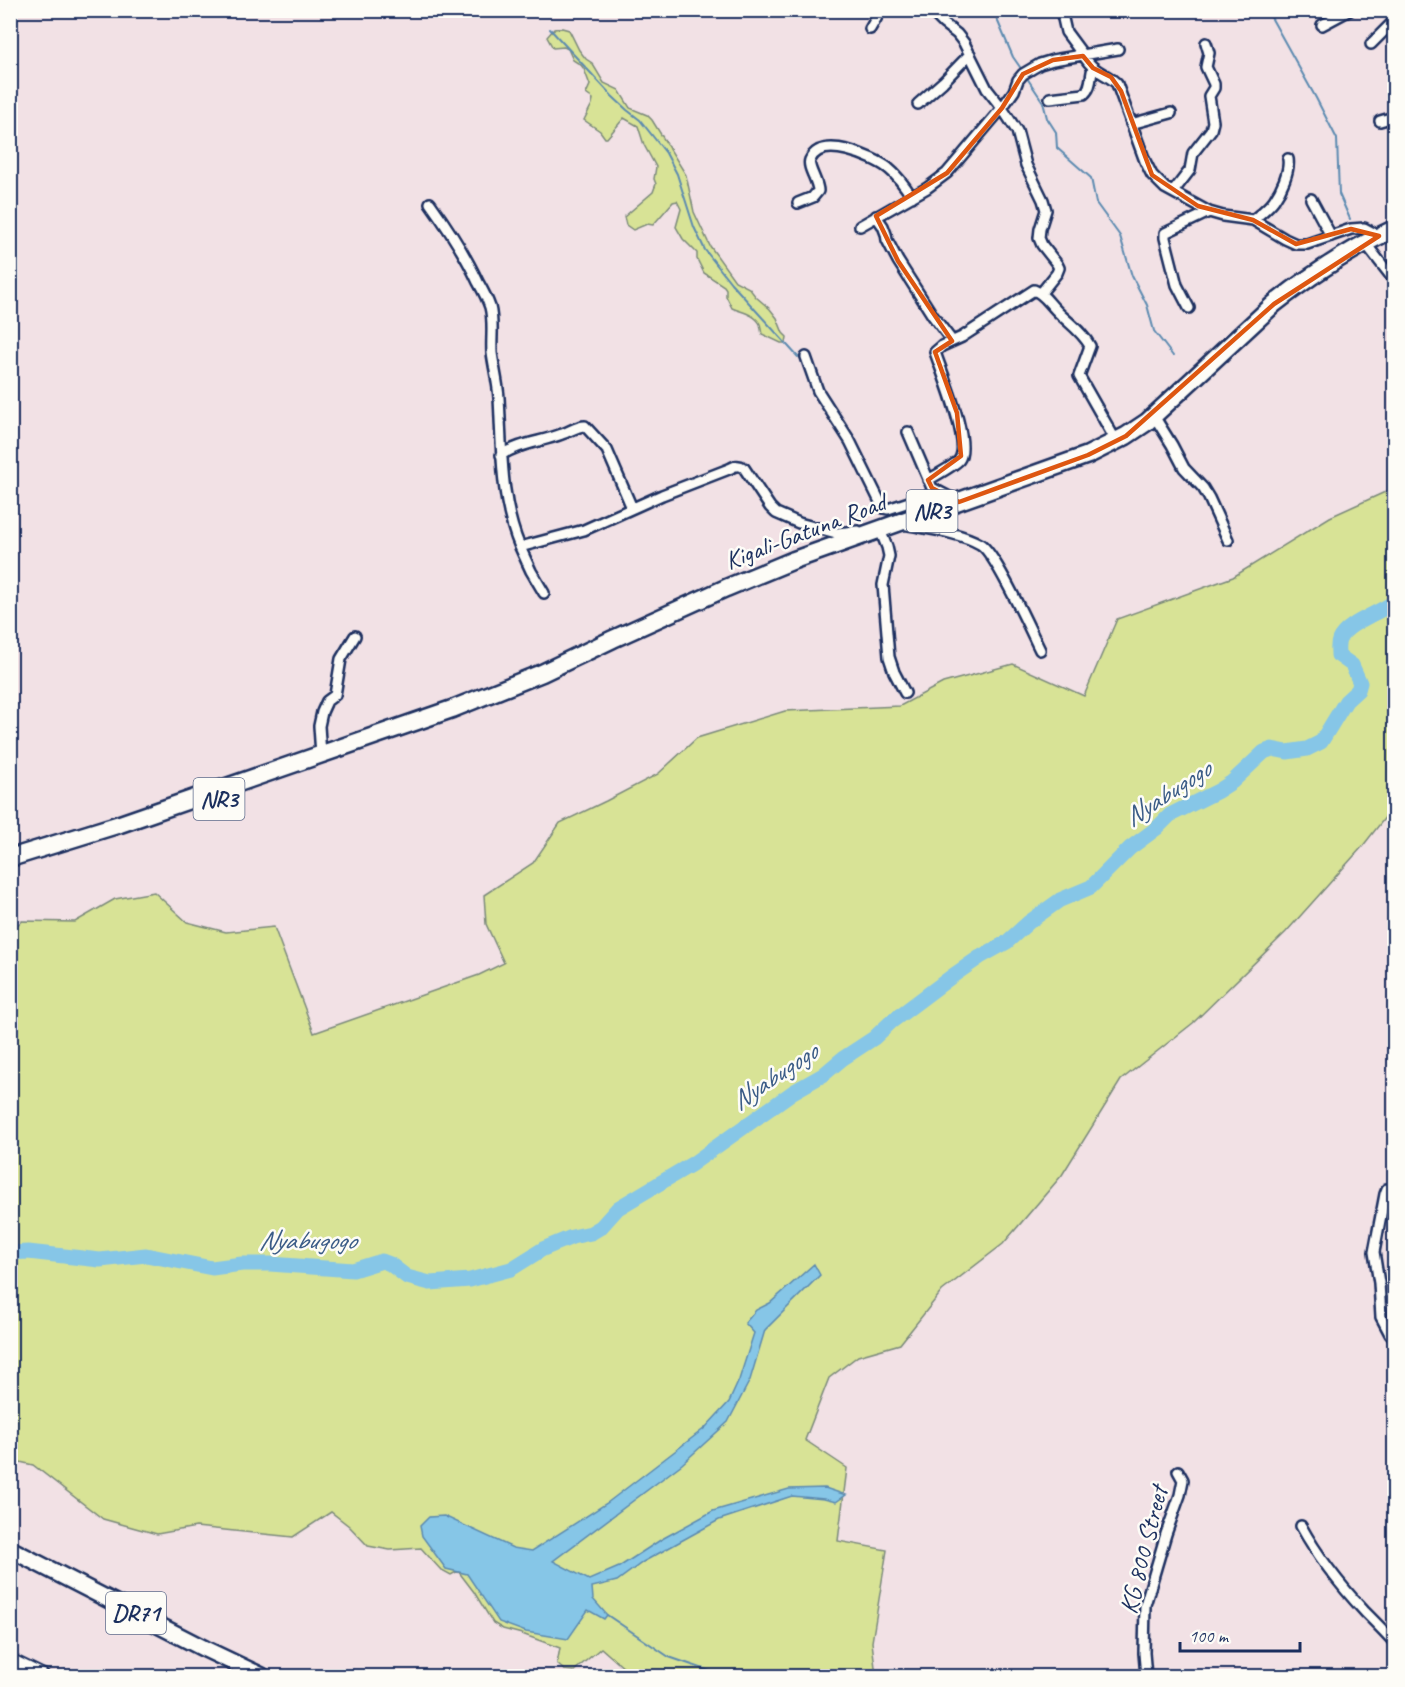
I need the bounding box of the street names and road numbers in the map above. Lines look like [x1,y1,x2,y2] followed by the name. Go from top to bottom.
[720,484,894,577] street label: Kigali-Gatuna Road
[906,490,958,532] road number: NR3
[194,778,244,820] road number: NR3
[1112,1480,1176,1617] street label: KG 800 Street
[106,1592,166,1634] road number: DR71

